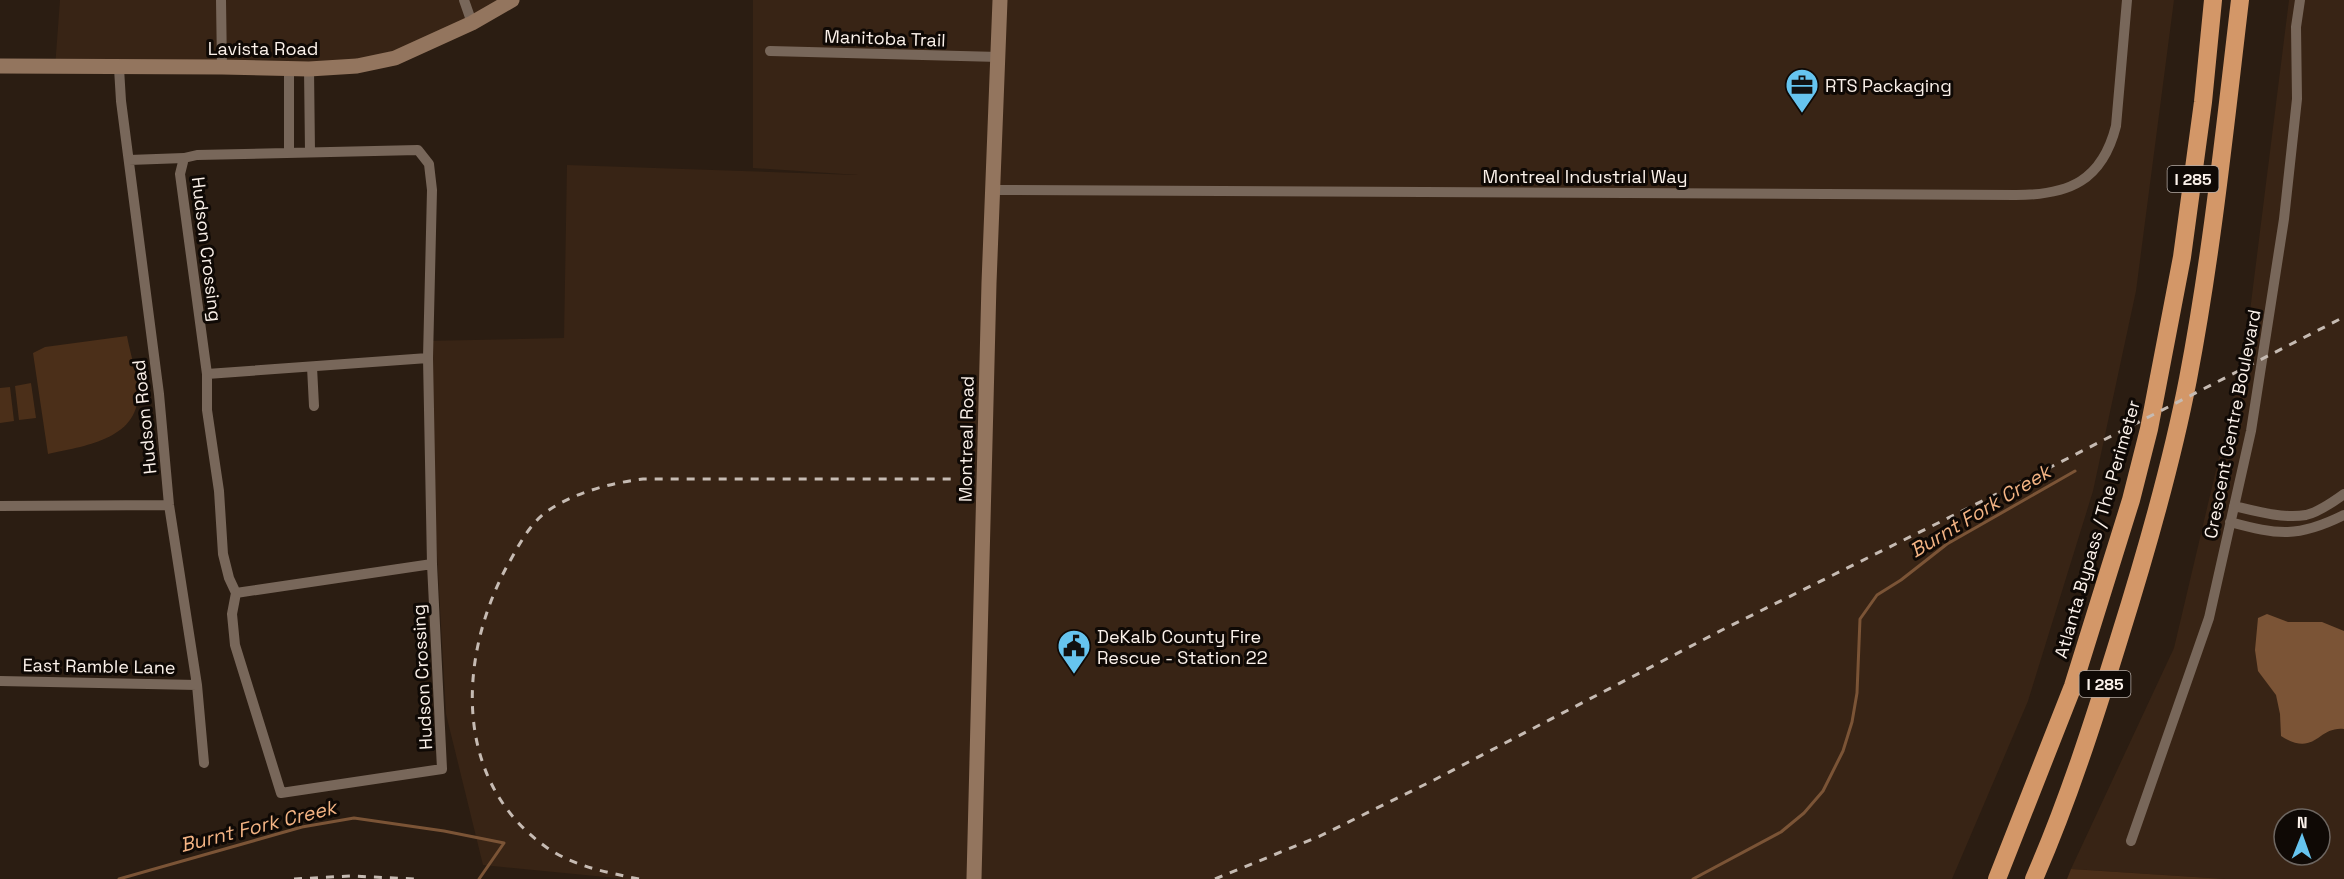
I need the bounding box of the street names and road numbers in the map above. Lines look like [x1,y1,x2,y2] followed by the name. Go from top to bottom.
[824,24,946,52] street label: Manitoba Trail
[208,37,318,60] street label: Lavista Road
[1482,165,1688,188] street label: Montreal Industrial Way
[2168,166,2218,192] road number: I 285
[187,175,227,323] street label: Hudson Crossing
[2198,308,2266,540] street label: Crescent Centre Boulevard
[127,359,161,475] street label: Hudson Road
[953,376,979,502] street label: Montreal Road
[2049,397,2145,661] street label: Atlanta Bypass / The Perimeter
[407,604,437,750] street label: Hudson Crossing
[22,653,176,679] street label: East Ramble Lane
[2080,671,2130,697] road number: I 285

